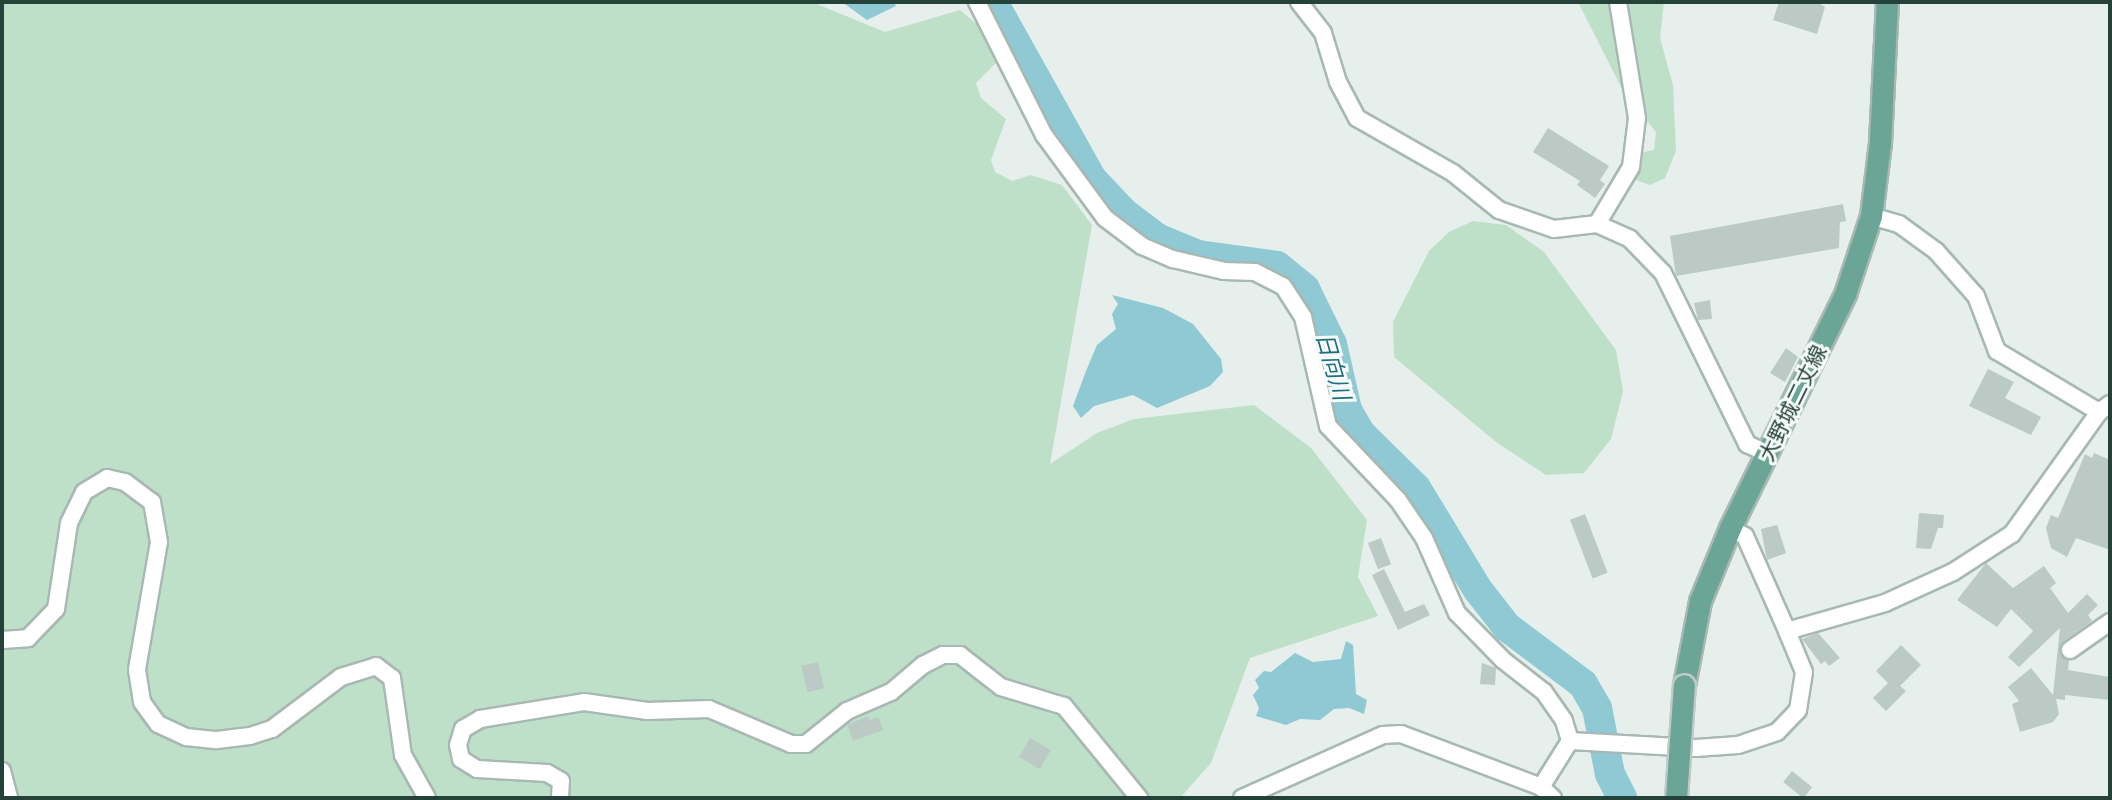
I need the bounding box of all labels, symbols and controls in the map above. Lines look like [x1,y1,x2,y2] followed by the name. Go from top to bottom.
[1311,329,1357,403] water label: 日向川
[1753,341,1831,465] street label: 大野城二丈線

